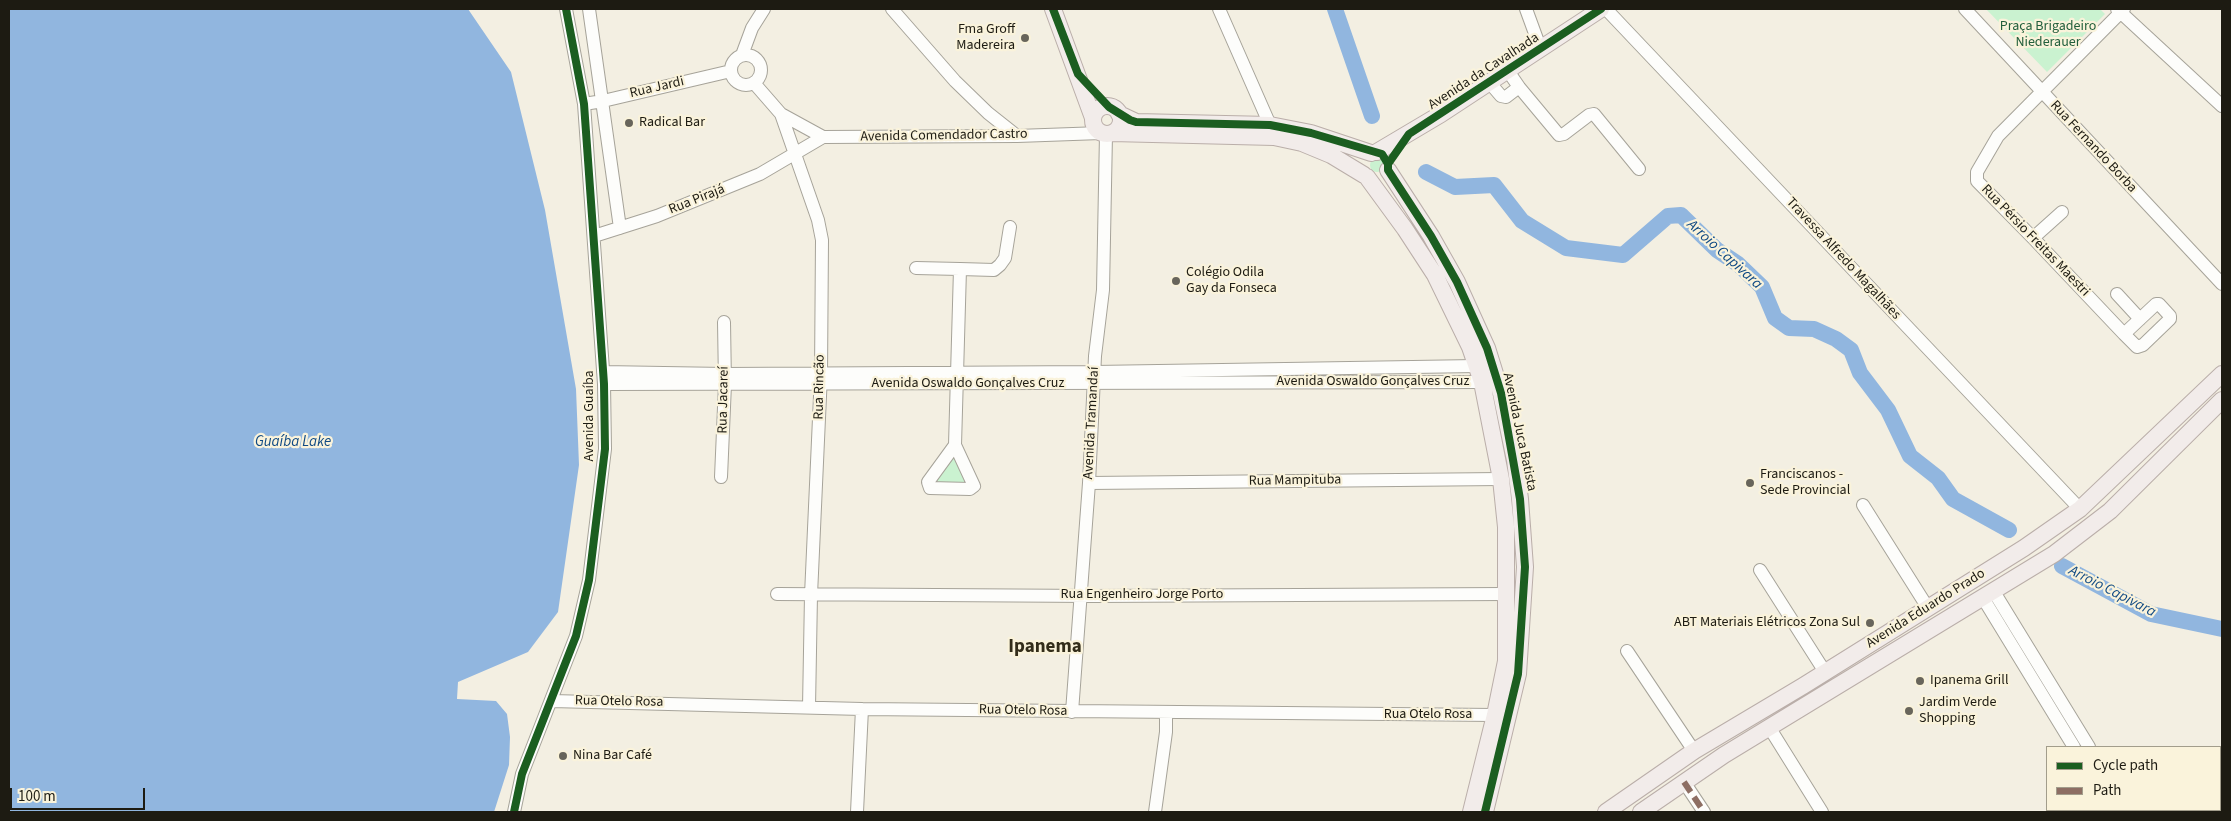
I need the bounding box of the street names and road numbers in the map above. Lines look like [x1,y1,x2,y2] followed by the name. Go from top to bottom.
[1425,30,1543,114] street label: Avenida da Cavalhada
[628,74,686,102] street label: Rua Jardi
[2046,97,2140,197] street label: Rua Fernando Borba
[860,126,1028,146] street label: Avenida Comendador Castro
[667,181,727,219] street label: Rua Pirajá
[1977,182,2093,300] street label: Rua Pérsio Freitas Maestri
[1782,195,1904,323] street label: Travessa Alfredo Magalhães
[811,354,829,420] street label: Rua Rincão
[715,366,733,434] street label: Rua Jacareí
[1081,366,1103,480] street label: Avenida Tramandaí
[582,370,598,462] street label: Avenida Guaíba
[1498,371,1540,493] street label: Avenida Juca Batista
[1277,374,1469,390] street label: Avenida Oswaldo Gonçalves Cruz
[872,376,1064,392] street label: Avenida Oswaldo Gonçalves Cruz
[1249,472,1341,490] street label: Rua Mampituba
[1863,566,1989,652] street label: Avenida Eduardo Prado
[1061,587,1223,603] street label: Rua Engenheiro Jorge Porto
[575,693,663,711] street label: Rua Otelo Rosa
[979,702,1067,720] street label: Rua Otelo Rosa
[1384,707,1472,723] street label: Rua Otelo Rosa

